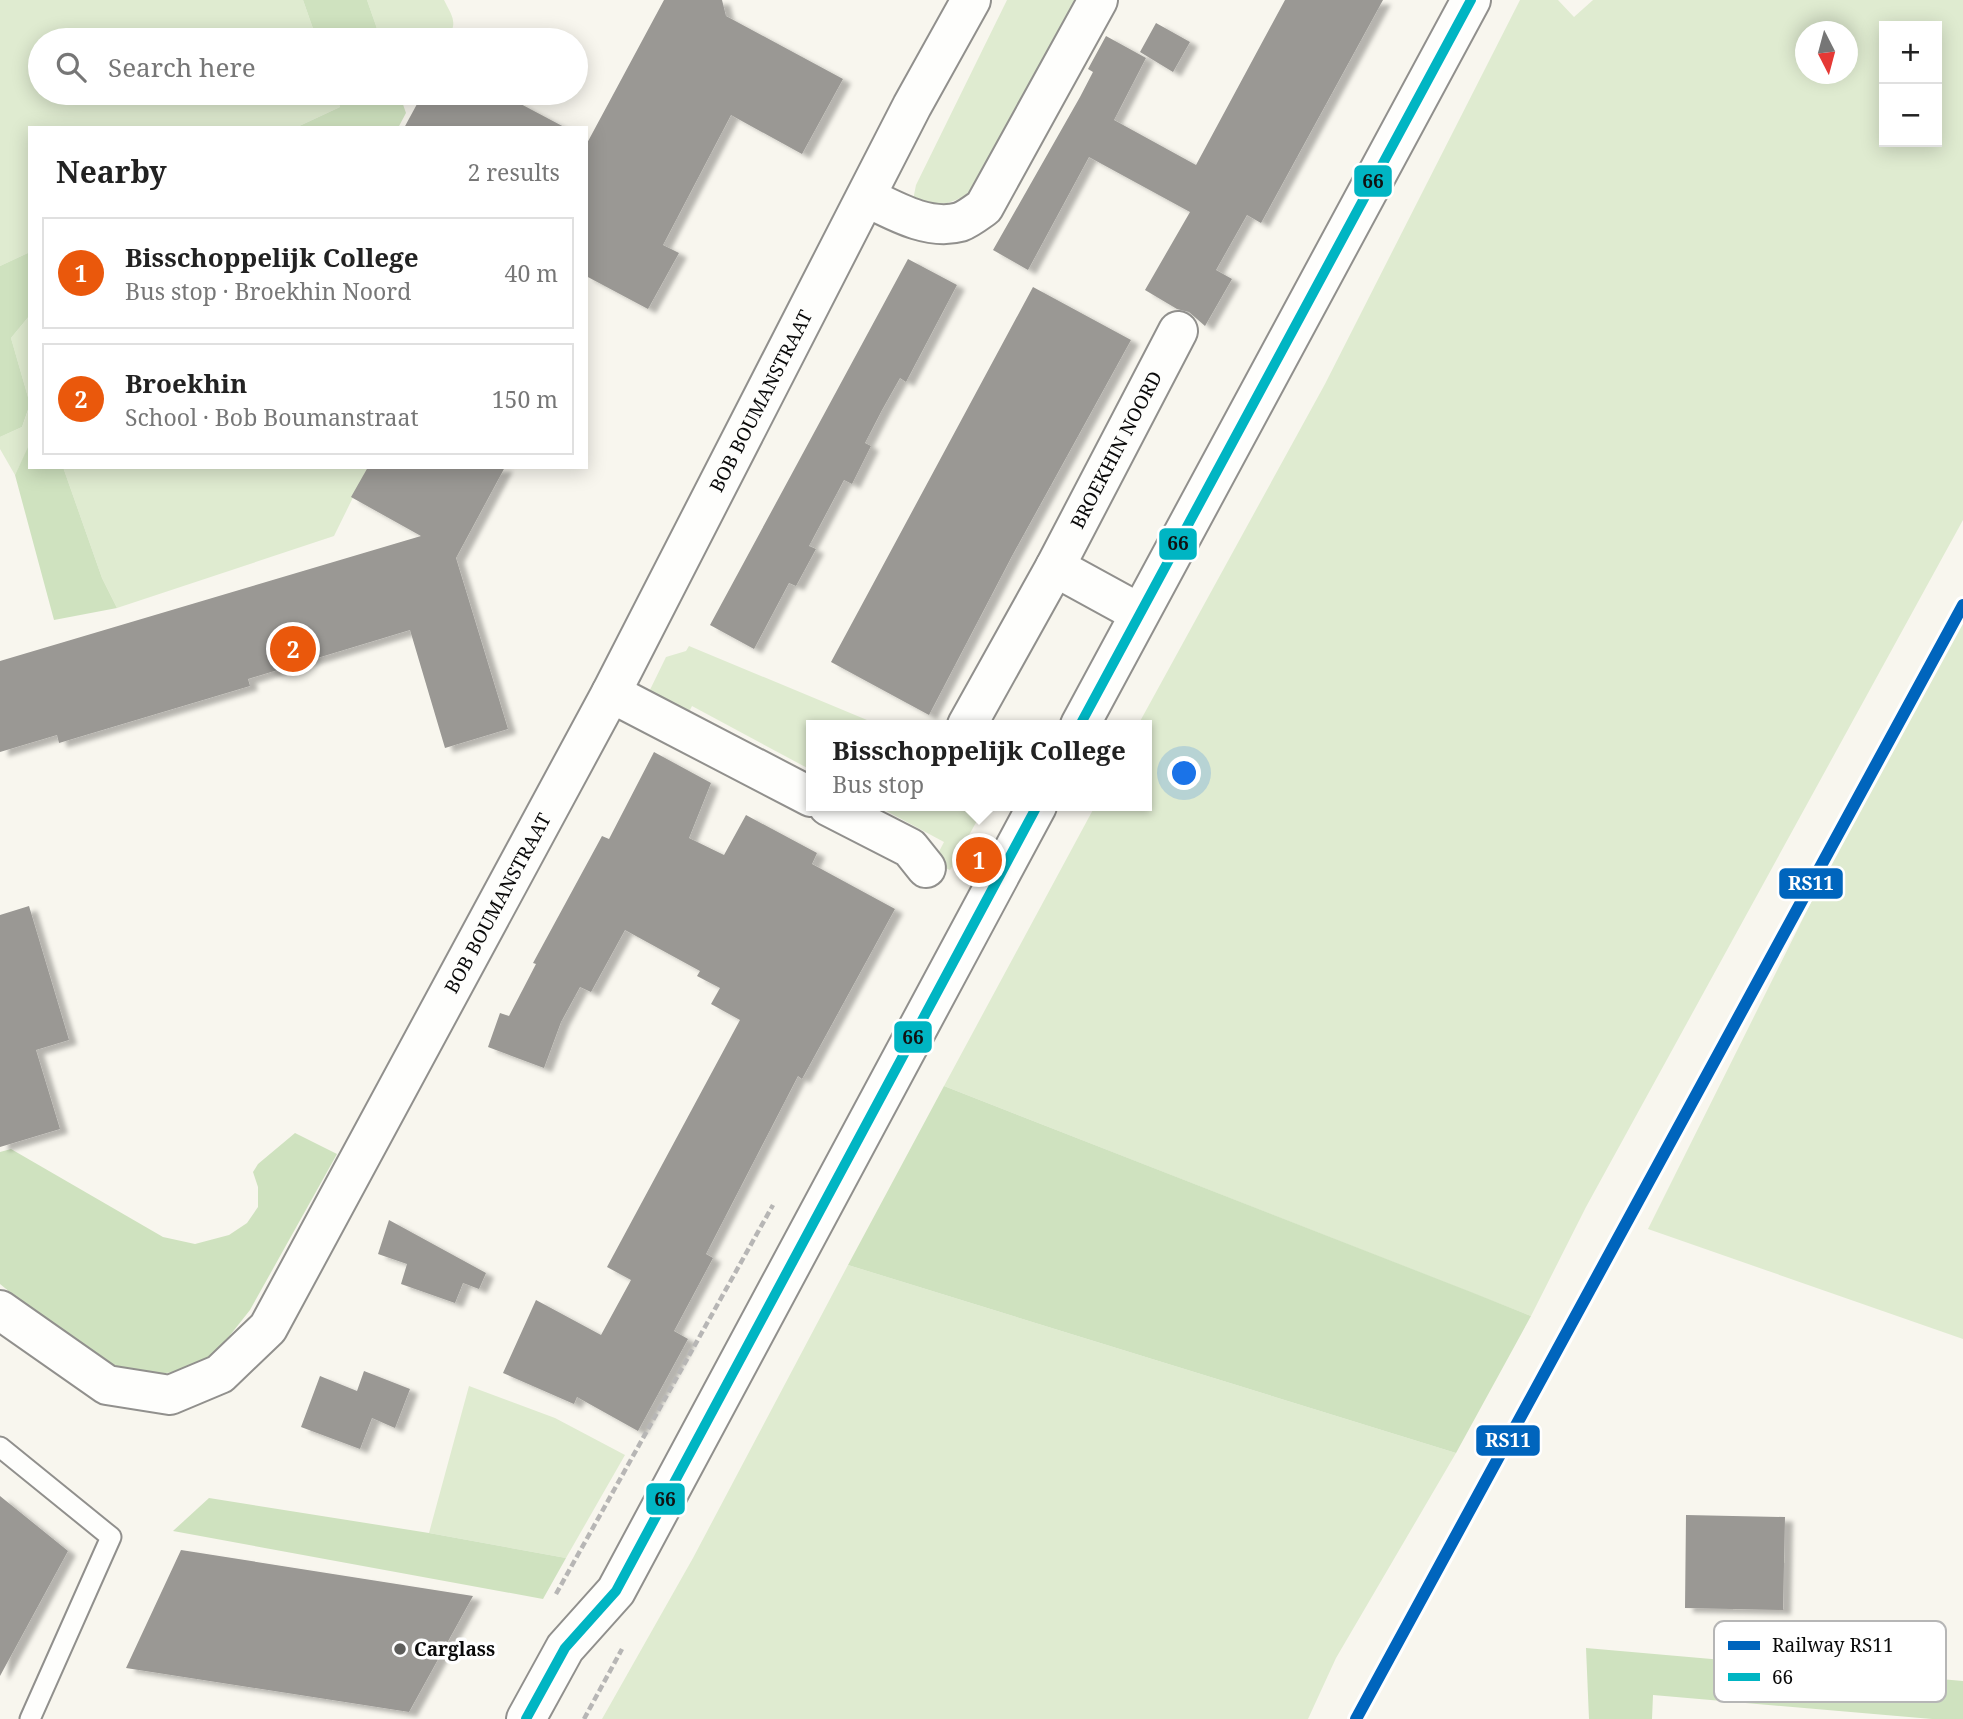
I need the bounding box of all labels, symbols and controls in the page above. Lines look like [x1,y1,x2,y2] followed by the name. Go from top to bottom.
[1795,21,1858,84] north arrow
[1879,21,1942,147] map controls
[1879,21,1942,84] button: +
[28,28,588,105] search box
[52,48,90,86] icon: search
[108,49,256,85] text: Search here
[1879,84,1942,147] button: −
[56,151,167,192] text: Nearby
[467,156,560,188] text: 2 results
[1353,164,1393,198] line badge: 66
[1362,168,1384,194] text: 66
[125,239,419,275] text: Bisschoppelijk College
[75,257,88,289] text: 1
[505,257,558,289] text: 40 m
[125,275,411,307] text: Bus stop · Broekhin Noord
[703,305,818,497] street label: BOB BOUMANSTRAAT
[125,365,247,401] text: Broekhin
[1064,367,1168,533] street label: BROEKHIN NOORD
[75,383,88,415] text: 2
[492,383,558,415] text: 150 m
[125,401,419,433] text: School · Bob Boumanstraat
[1158,527,1198,561] line badge: 66
[1167,530,1189,556] text: 66
[270,623,316,675] pin: 2
[806,720,1152,811] popup
[832,732,1126,768] text: Bisschoppelijk College
[1167,756,1201,790] your location
[832,768,924,800] text: Bus stop
[438,808,557,998] street label: BOB BOUMANSTRAAT
[956,834,1002,886] pin: 1
[1778,867,1844,900] line badge: RS11
[1788,870,1834,896] text: RS11
[893,1020,933,1054] line badge: 66
[902,1024,924,1050] text: 66
[1475,1424,1541,1457] line badge: RS11
[1485,1427,1531,1453] text: RS11
[645,1482,686,1516] line badge: 66
[654,1486,676,1512] text: 66
[1714,1621,1946,1702] legend
[1772,1632,1894,1658] text: Railway RS11
[414,1636,495,1662] place label: Carglass
[392,1641,408,1657] marker: Carglass
[1772,1664,1793,1690] text: 66

